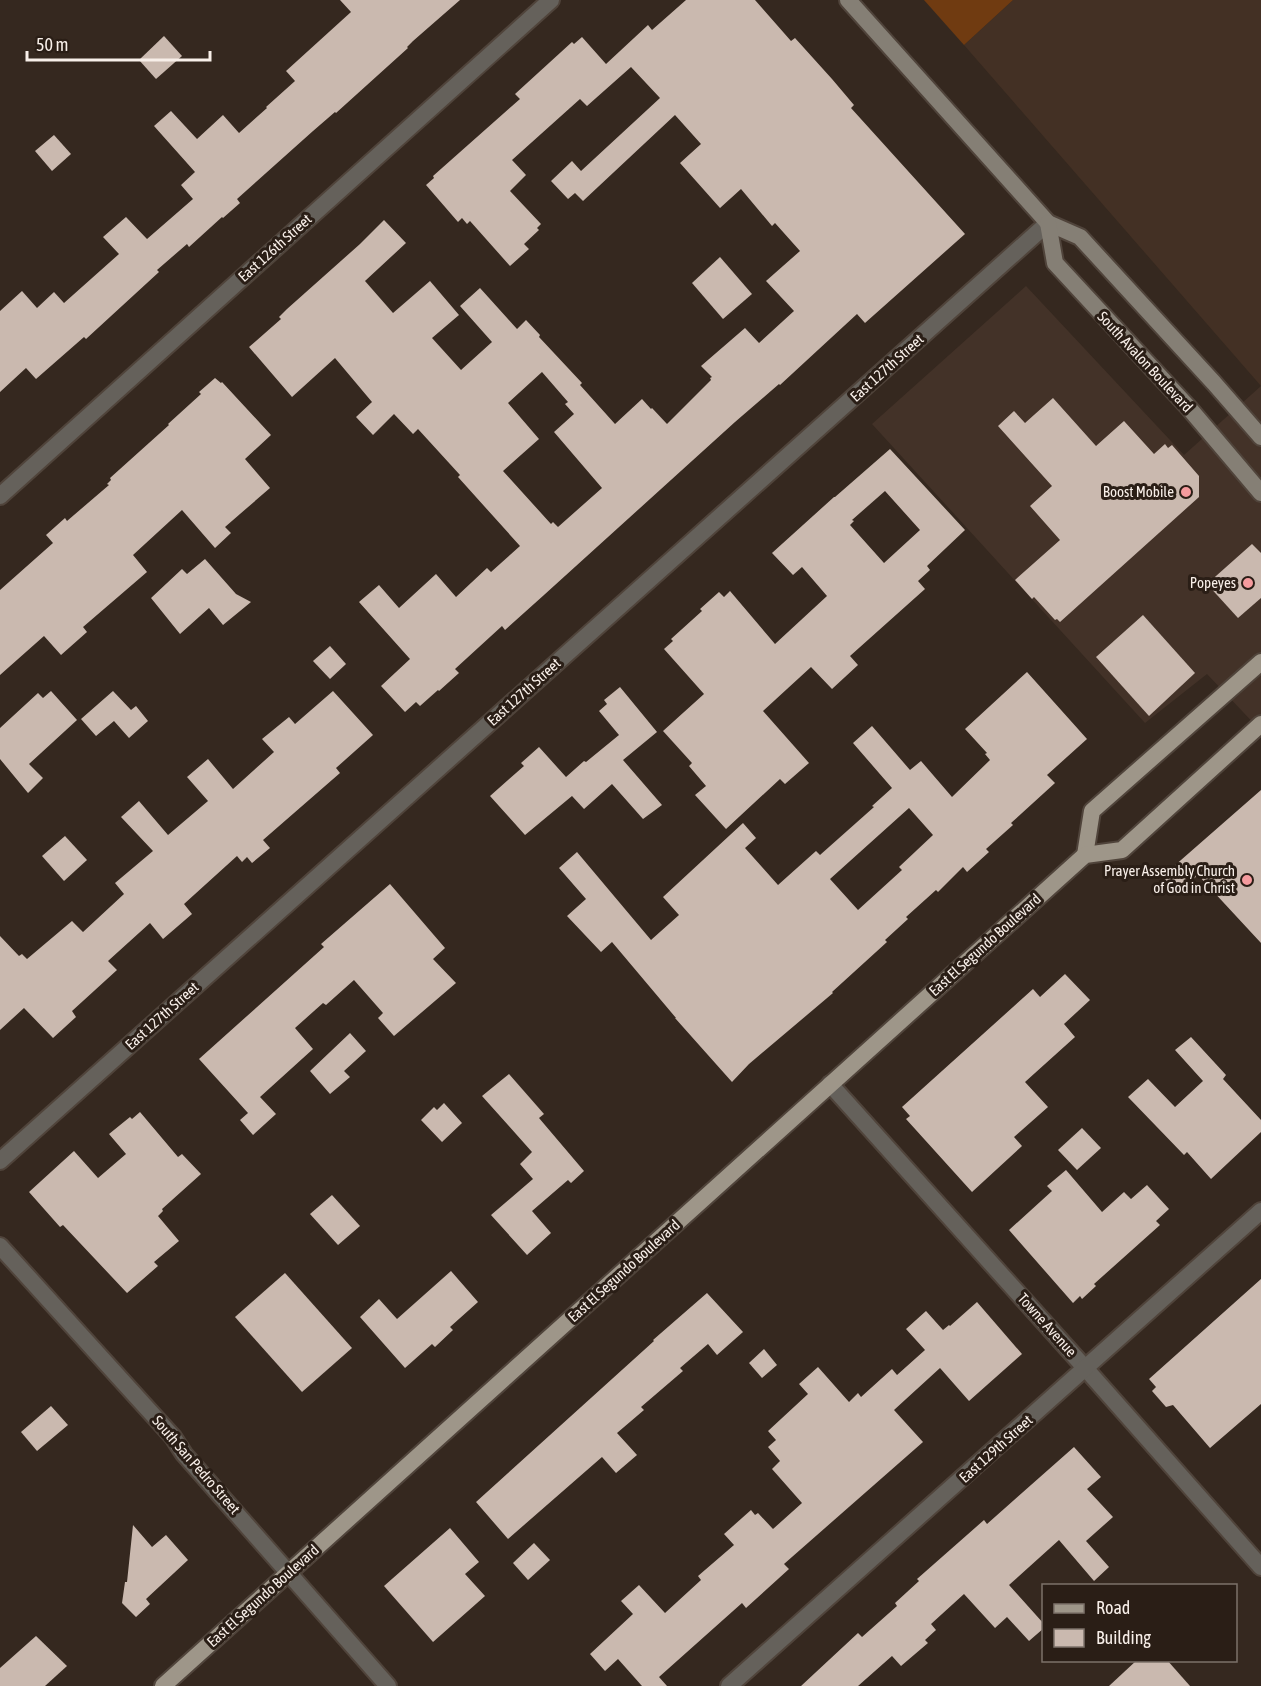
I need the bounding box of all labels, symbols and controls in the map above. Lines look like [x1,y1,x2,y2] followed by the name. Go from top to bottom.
[27,24,210,62] scale bar
[36,34,68,55] text: 50 m
[235,210,315,285] street label: East 126th Street
[1094,308,1196,415] street label: South Avalon Boulevard
[847,330,927,405] street label: East 127th Street
[1103,483,1174,500] place label: Boost Mobile
[1179,485,1193,499] marker: Boost Mobile
[1190,574,1236,591] place label: Popeyes
[1241,576,1255,590] marker: Popeyes
[484,654,564,729] street label: East 127th Street
[1104,862,1235,896] place label: Prayer Assembly Church of God in Christ
[1240,873,1254,887] marker: Prayer Assembly Church of God in Christ
[925,890,1044,999] street label: East El Segundo Boulevard
[122,978,202,1053] street label: East 127th Street
[564,1216,683,1325] street label: East El Segundo Boulevard
[1015,1290,1080,1360] street label: Towne Avenue
[956,1411,1036,1486] street label: East 129th Street
[149,1412,244,1517] street label: South San Pedro Street
[203,1541,322,1650] street label: East El Segundo Boulevard
[1042,1584,1237,1662] legend
[1096,1597,1130,1618] text: Road
[1096,1627,1151,1648] text: Building

